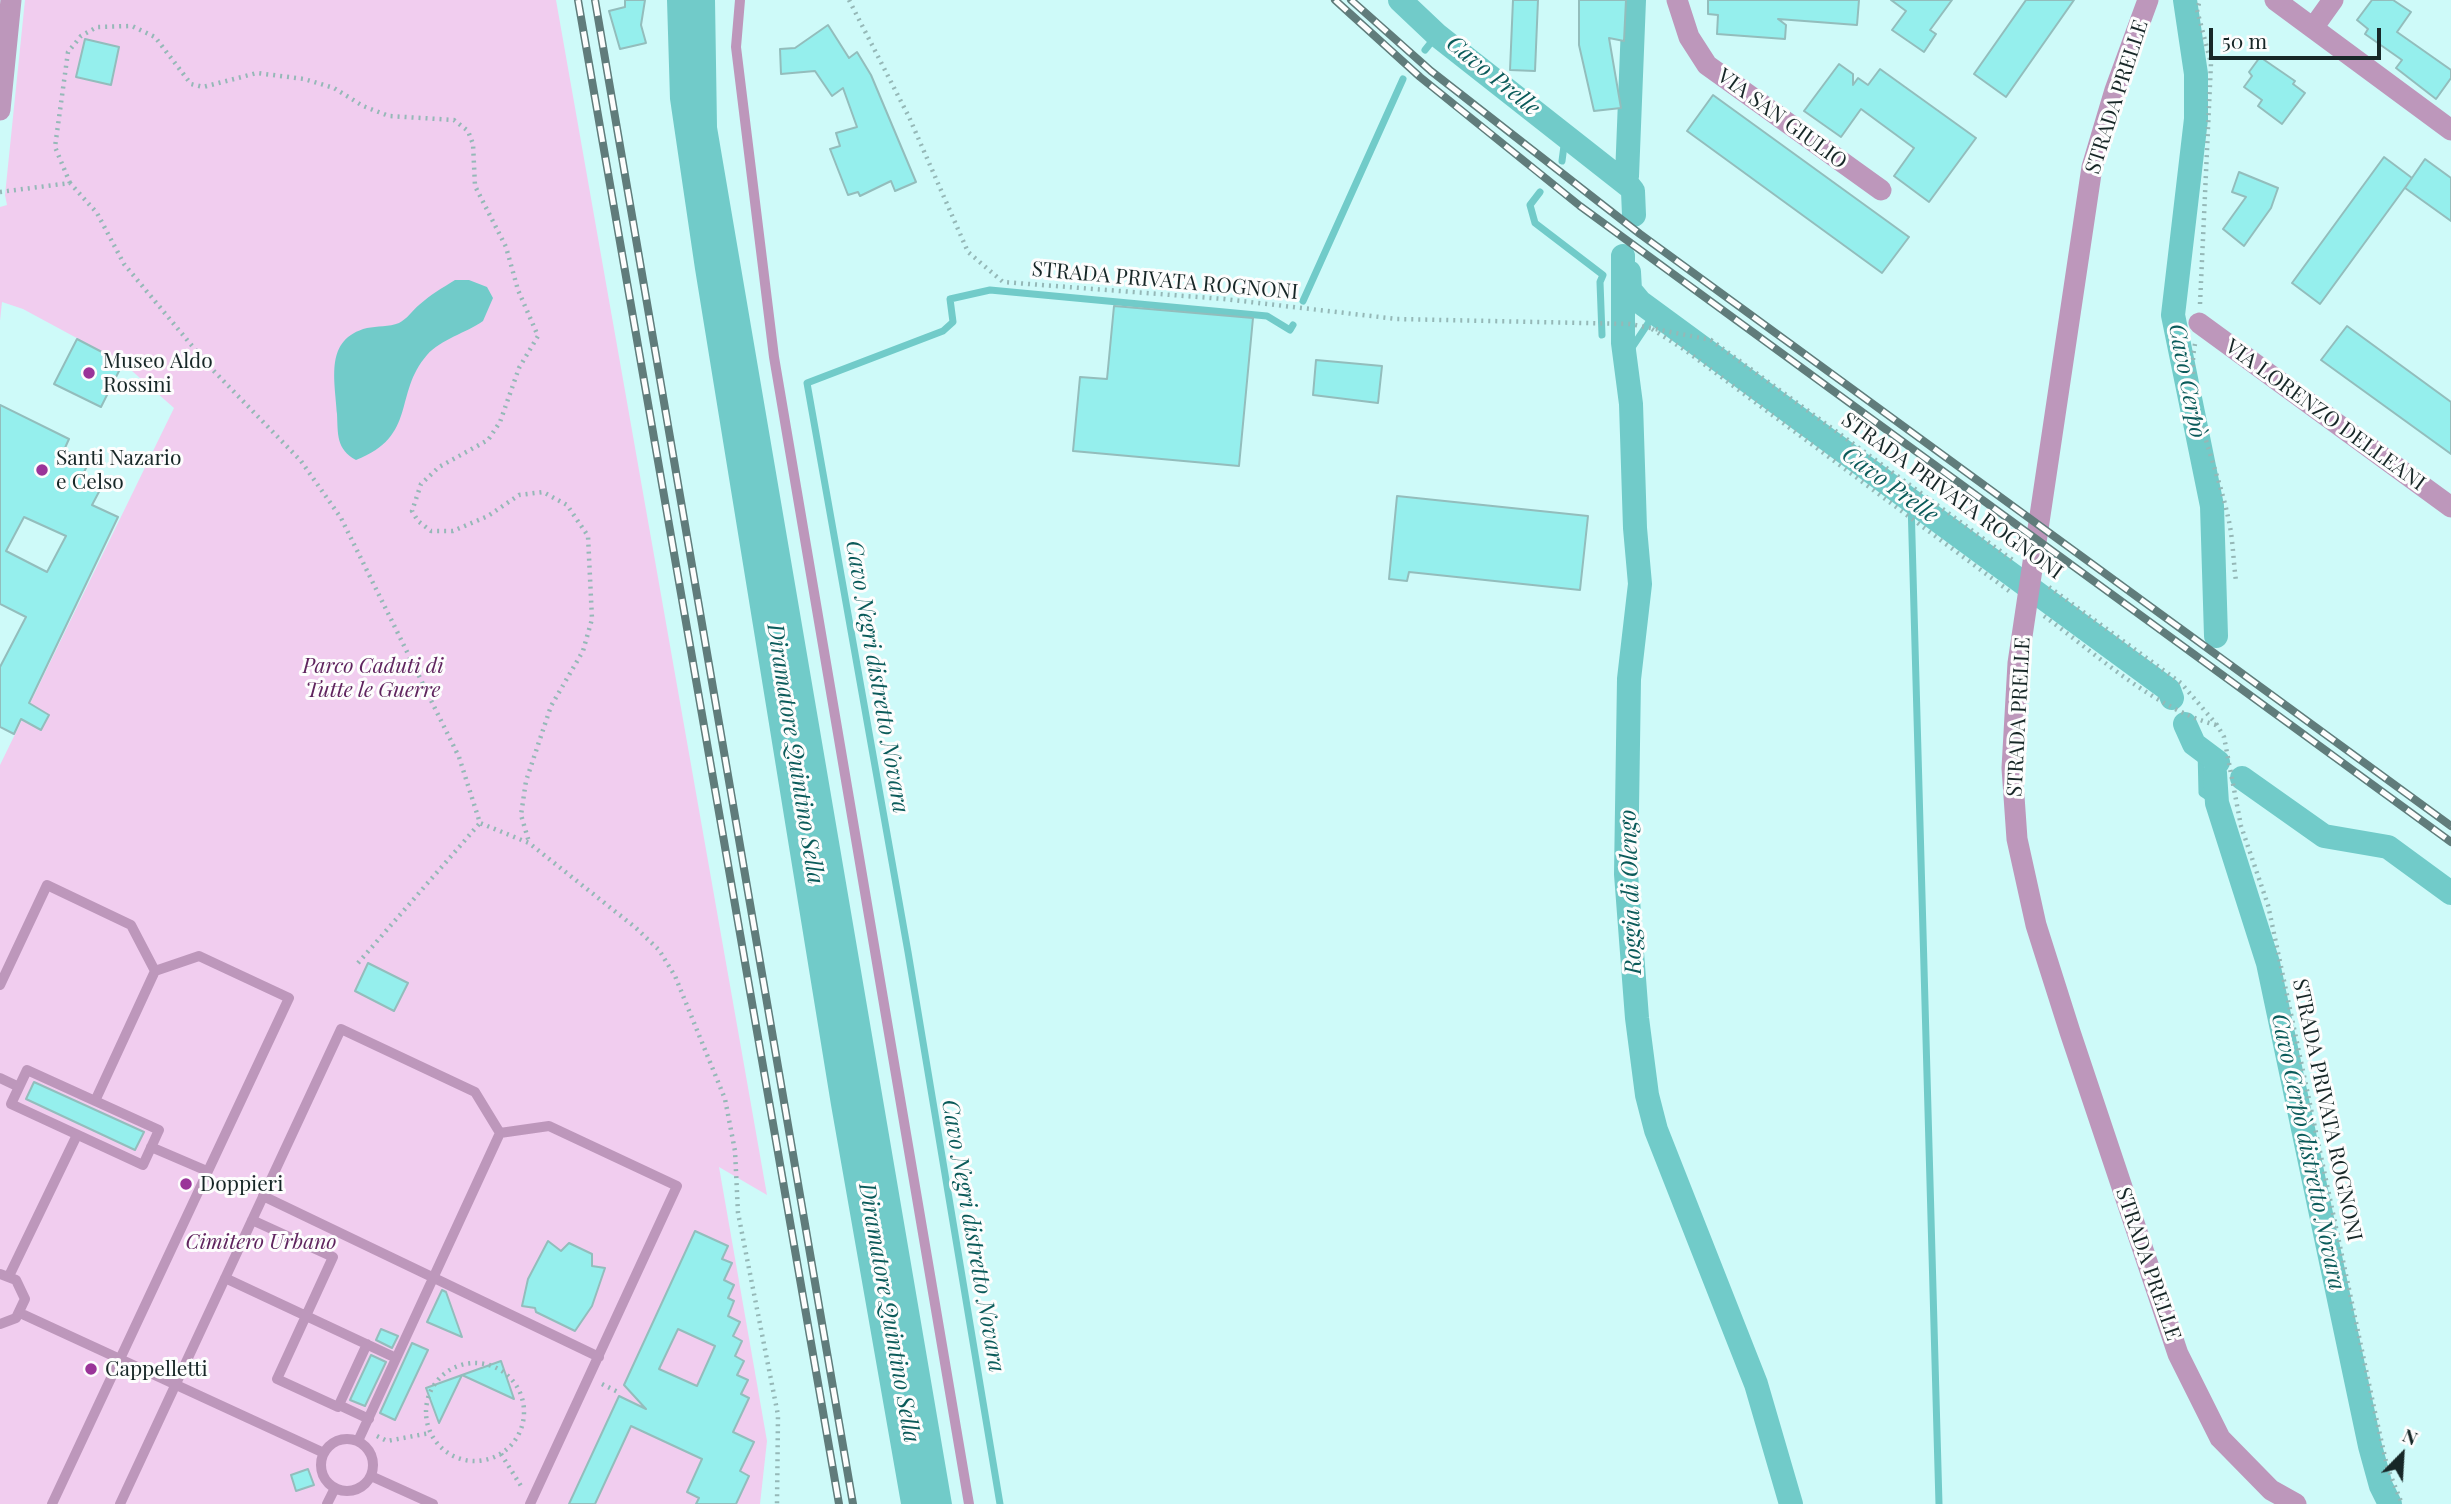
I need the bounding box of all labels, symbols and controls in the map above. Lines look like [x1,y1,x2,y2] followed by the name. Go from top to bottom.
[2213,14,2384,58] scale bar
[2080,17,2154,177] street label: STRADA PRELLE
[2222,26,2267,54] text: 50 m
[1441,30,1545,122] water label: Cavo Prelle
[1712,64,1852,174] street label: VIA SAN GIULIO
[1031,257,1299,305] street label: STRADA PRIVATA ROGNONI
[2162,322,2212,440] water label: Cavo Cerpò
[2220,334,2430,496] street label: VIA LORENZO DELLEANI
[103,348,213,398] place label: Museo Aldo Rossini
[81,365,97,381] marker: Museo Aldo Rossini
[1836,407,2068,585] street label: STRADA PRIVATA ROGNONI
[1837,441,1943,529] water label: Cavo Prelle
[56,445,181,495] place label: Santi Nazario e Celso
[34,462,50,478] marker: Santi Nazario e Celso
[839,538,915,816] water label: Cavo Negri distretto Novara
[761,622,829,886] water label: Diramatore Quintino Sella
[2002,636,2036,798] street label: STRADA PRELLE
[302,653,444,703] park label: Parco Caduti di Tutte le Guerre
[1614,809,1648,975] water label: Roggia di Olengo
[2287,977,2367,1243] street label: STRADA PRIVATA ROGNONI
[2265,1011,2351,1293] water label: Cavo Cerpò distretto Novara
[935,1097,1011,1375] water label: Cavo Negri distretto Novara
[200,1171,283,1197] place label: Doppieri
[178,1176,194,1192] marker: Doppieri
[853,1181,925,1445] water label: Diramatore Quintino Sella
[2110,1184,2186,1344] street label: STRADA PRELLE
[185,1229,337,1255] park label: Cimitero Urbano
[105,1356,208,1382] place label: Cappelletti
[83,1361,99,1377] marker: Cappelletti
[2367,1420,2437,1490] north arrow
[2399,1421,2422,1450] text: N

